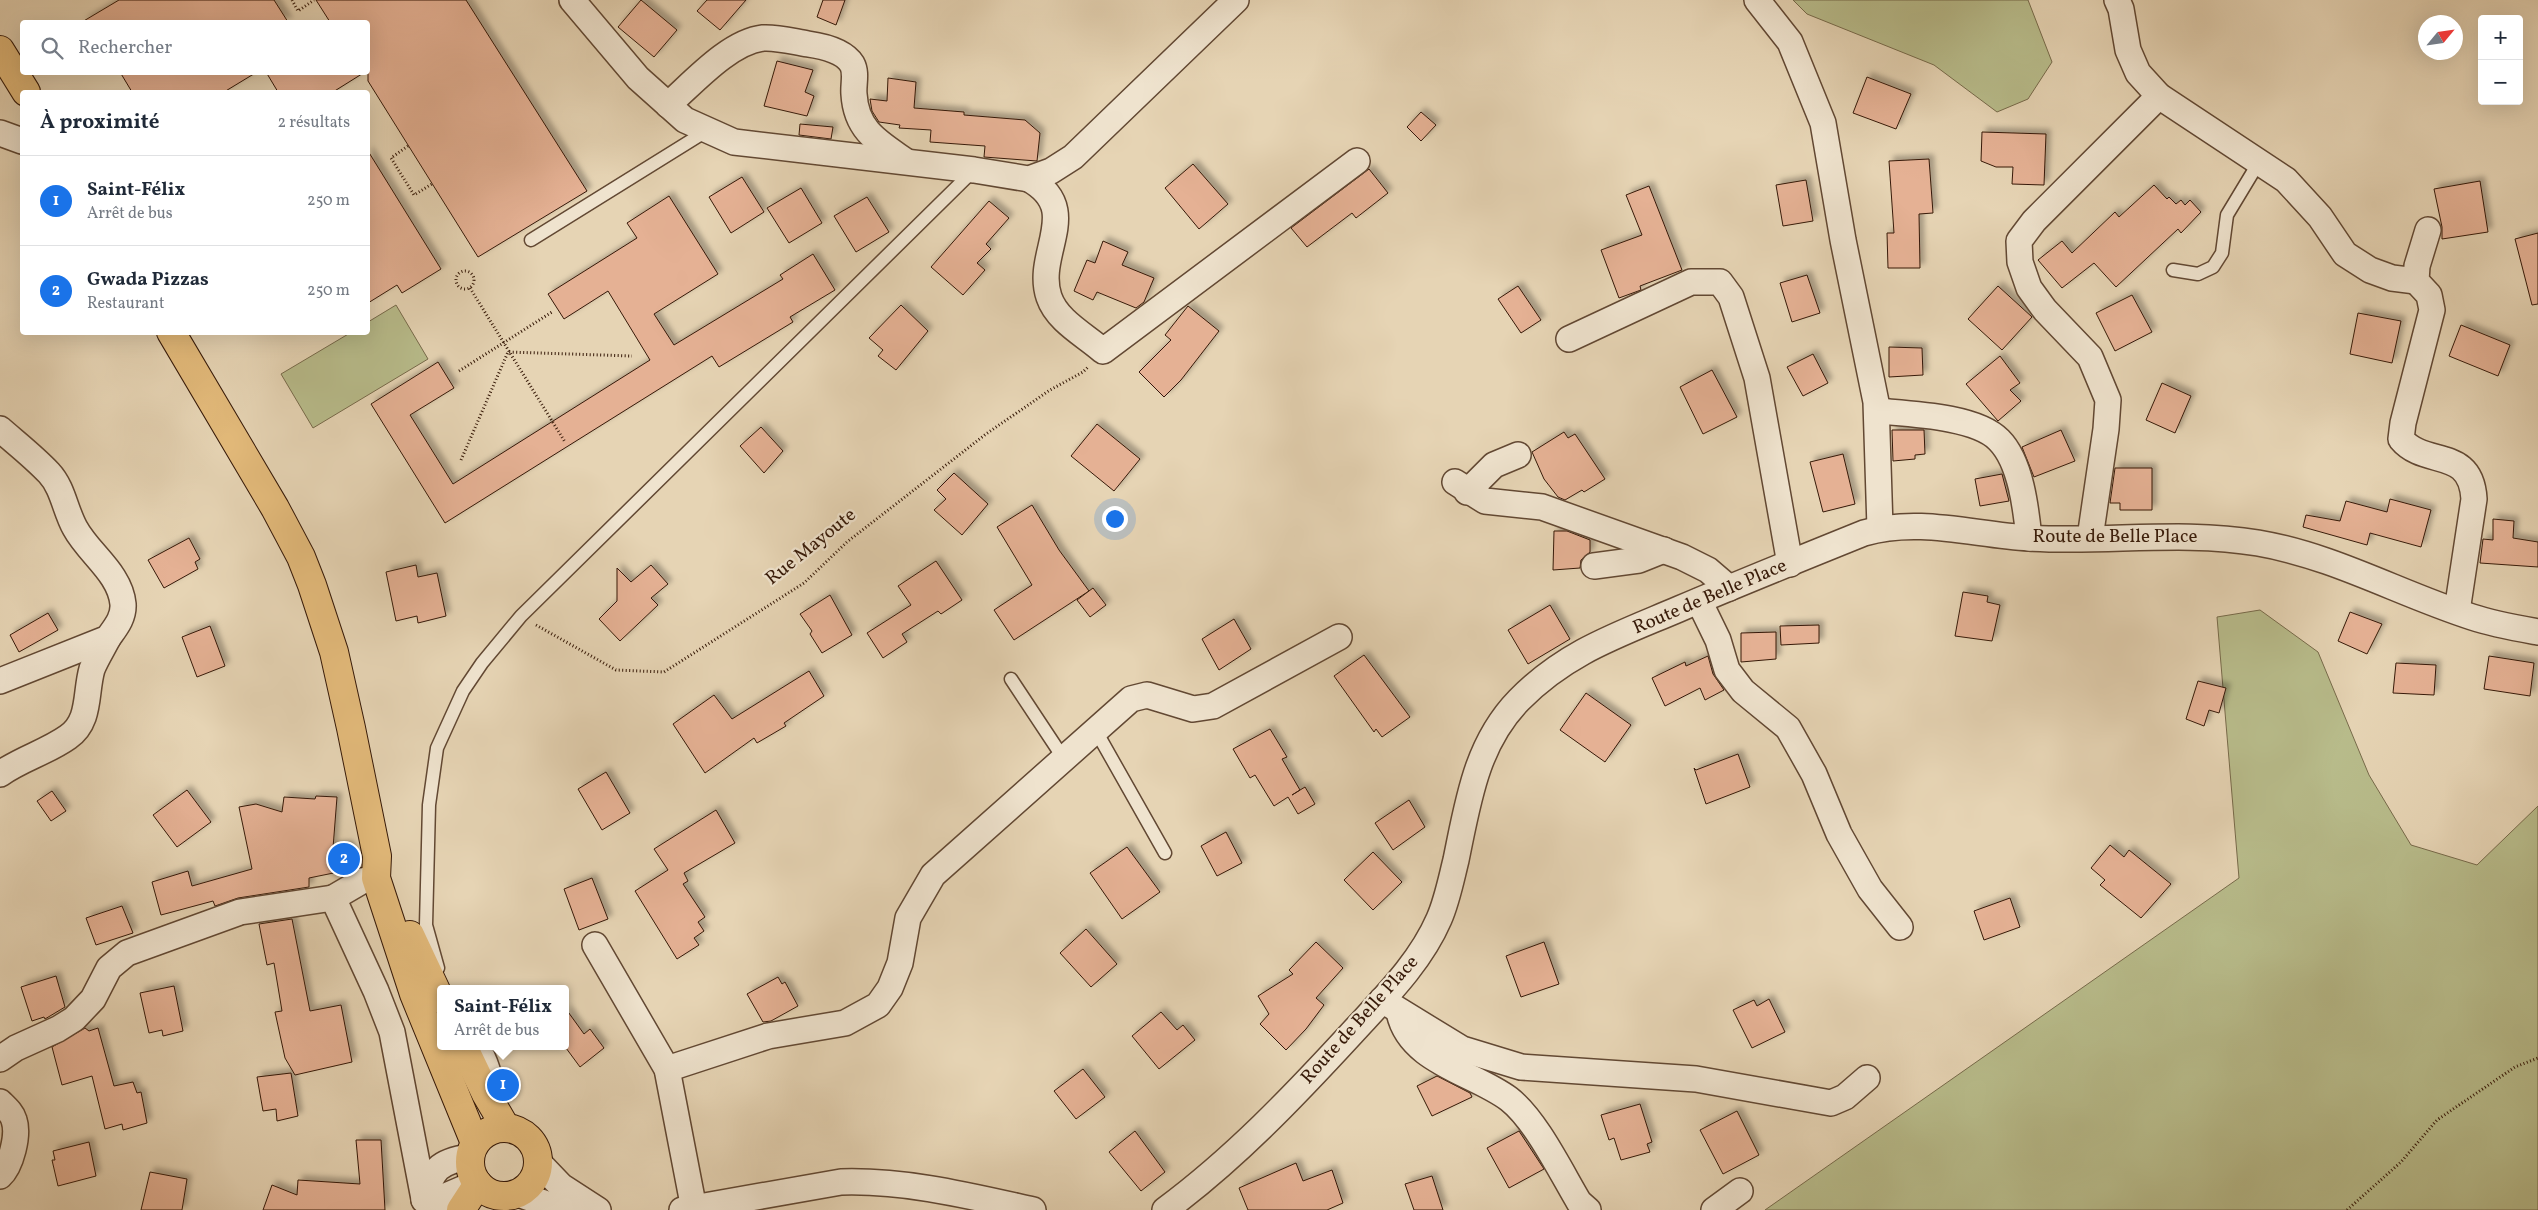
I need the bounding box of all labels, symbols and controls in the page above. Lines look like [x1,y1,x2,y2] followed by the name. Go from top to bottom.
[2418,15,2463,60] north arrow
[2478,15,2523,105] map controls
[2478,15,2523,60] button: +
[20,20,370,75] search box
[38,34,66,62] icon: search
[78,35,172,61] text: Rechercher
[2478,60,2523,105] button: −
[40,108,159,137] text: À proximité
[277,112,350,134] text: 2 résultats
[87,177,185,203] text: Saint-Félix
[53,190,59,212] text: 1
[307,190,350,212] text: 250 m
[87,203,173,225] text: Arrêt de bus
[87,267,209,293] text: Gwada Pizzas
[52,280,60,302] text: 2
[307,280,350,302] text: 250 m
[87,293,165,315] text: Restaurant
[760,502,862,592] street label: Rue Mayoute
[1102,506,1128,532] your location
[2033,524,2197,550] street label: Route de Belle Place
[1629,553,1791,641] street label: Route de Belle Place
[328,840,360,878] pin: 2
[1295,950,1425,1090] street label: Route de Belle Place
[437,985,569,1050] popup
[454,994,552,1020] text: Saint-Félix
[454,1020,539,1042] text: Arrêt de bus
[487,1066,519,1104] pin: 1

